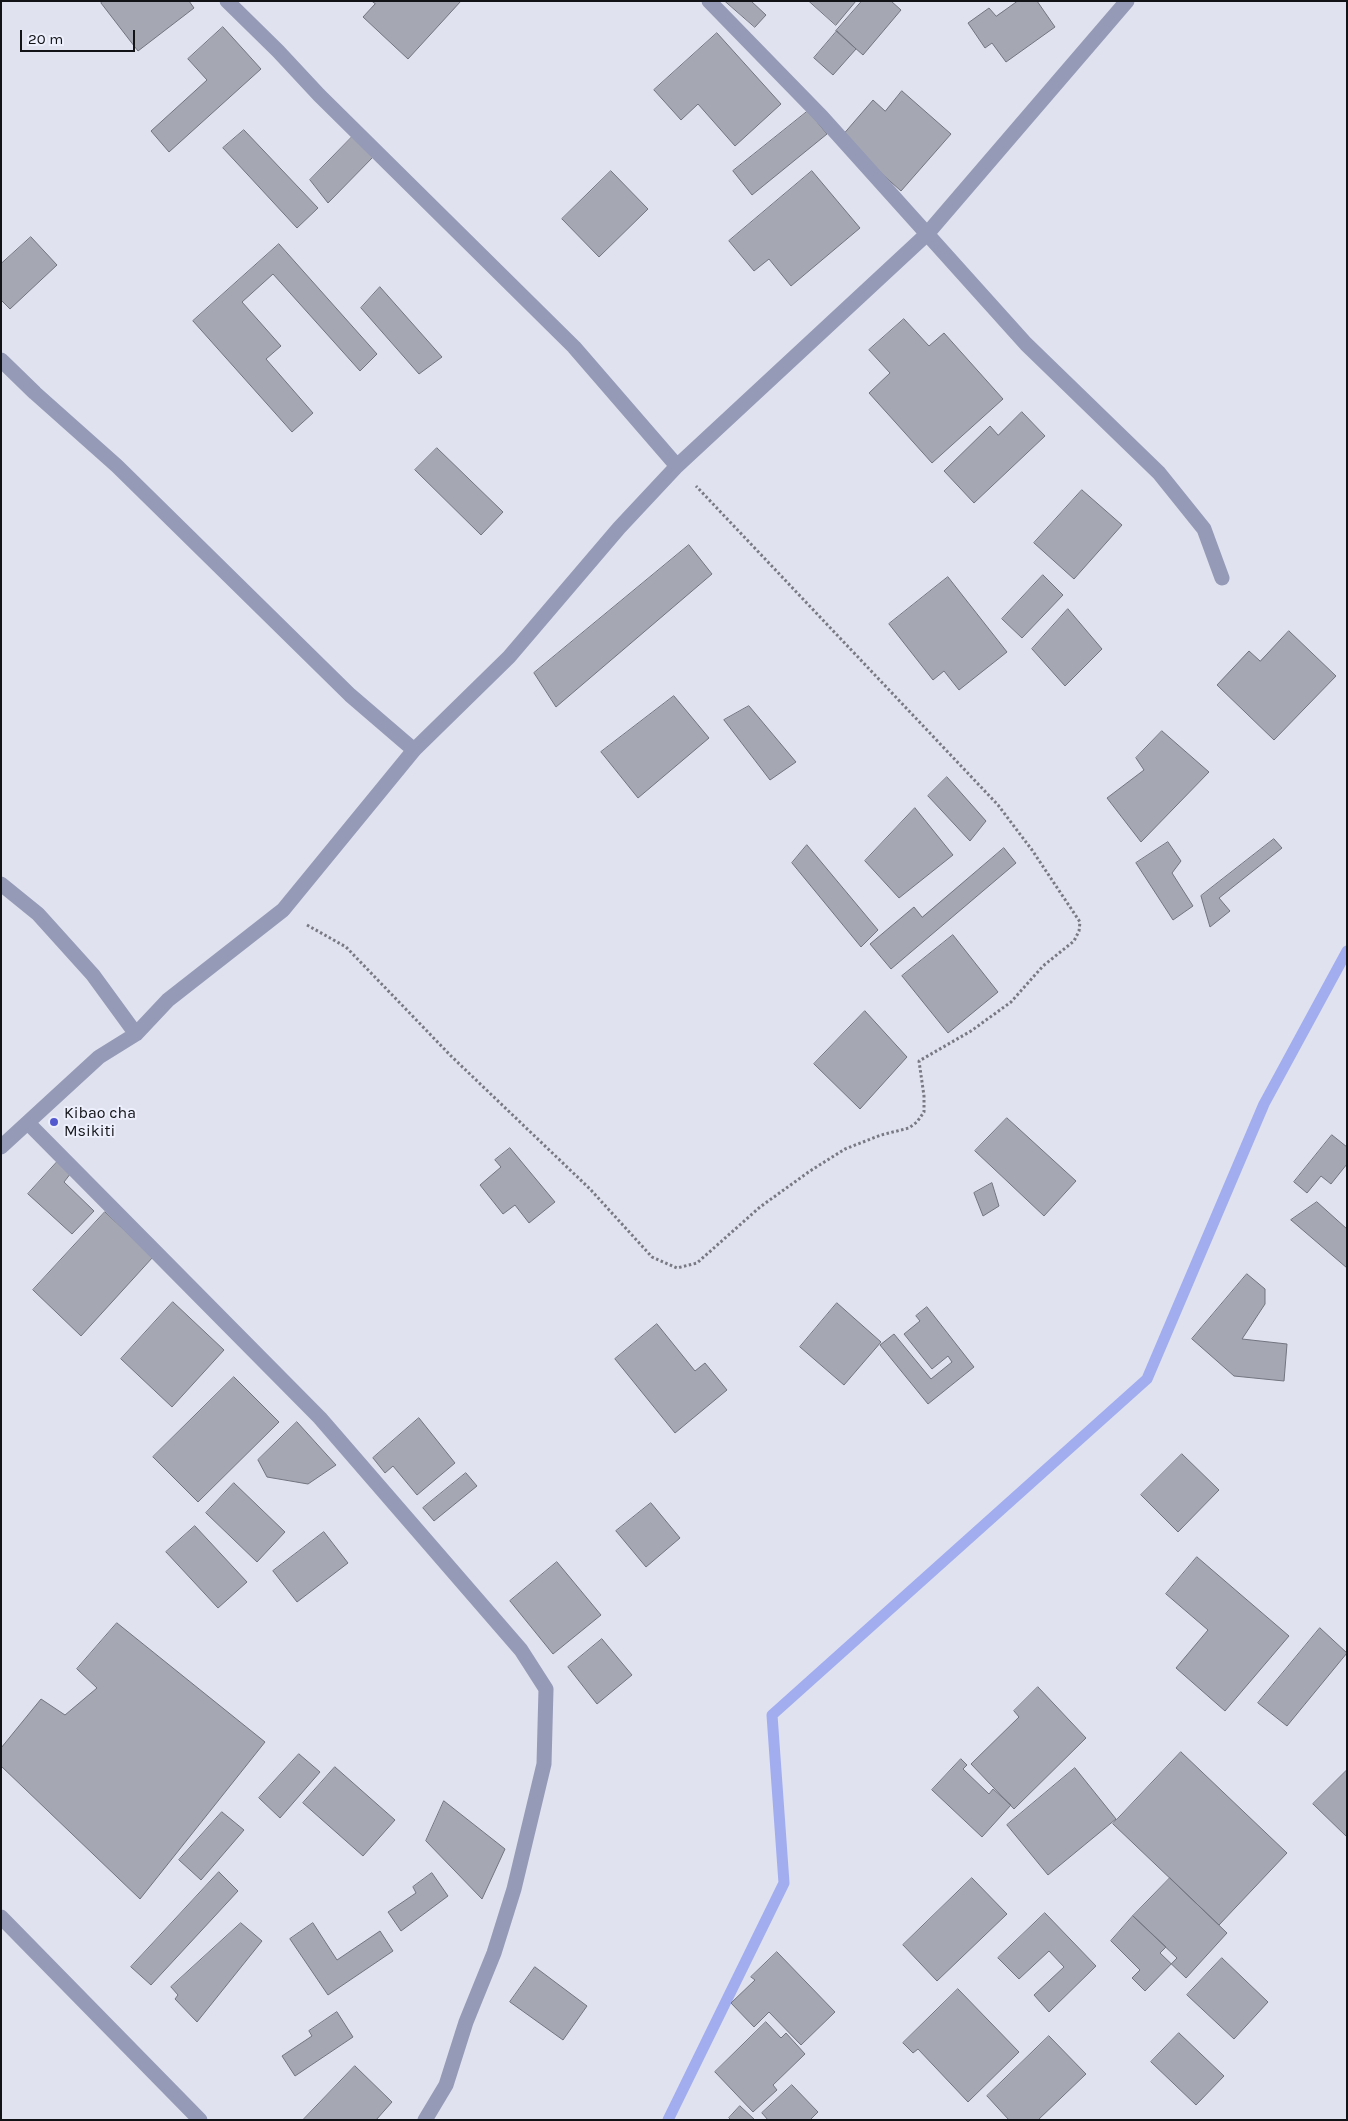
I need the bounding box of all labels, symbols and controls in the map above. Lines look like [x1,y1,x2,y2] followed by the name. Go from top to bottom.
[22,20,138,52] scale bar
[28,30,63,48] text: 20 m
[64,1103,136,1141] place label: Kibao cha Msikiti
[48,1116,60,1128] marker: Kibao cha Msikiti

